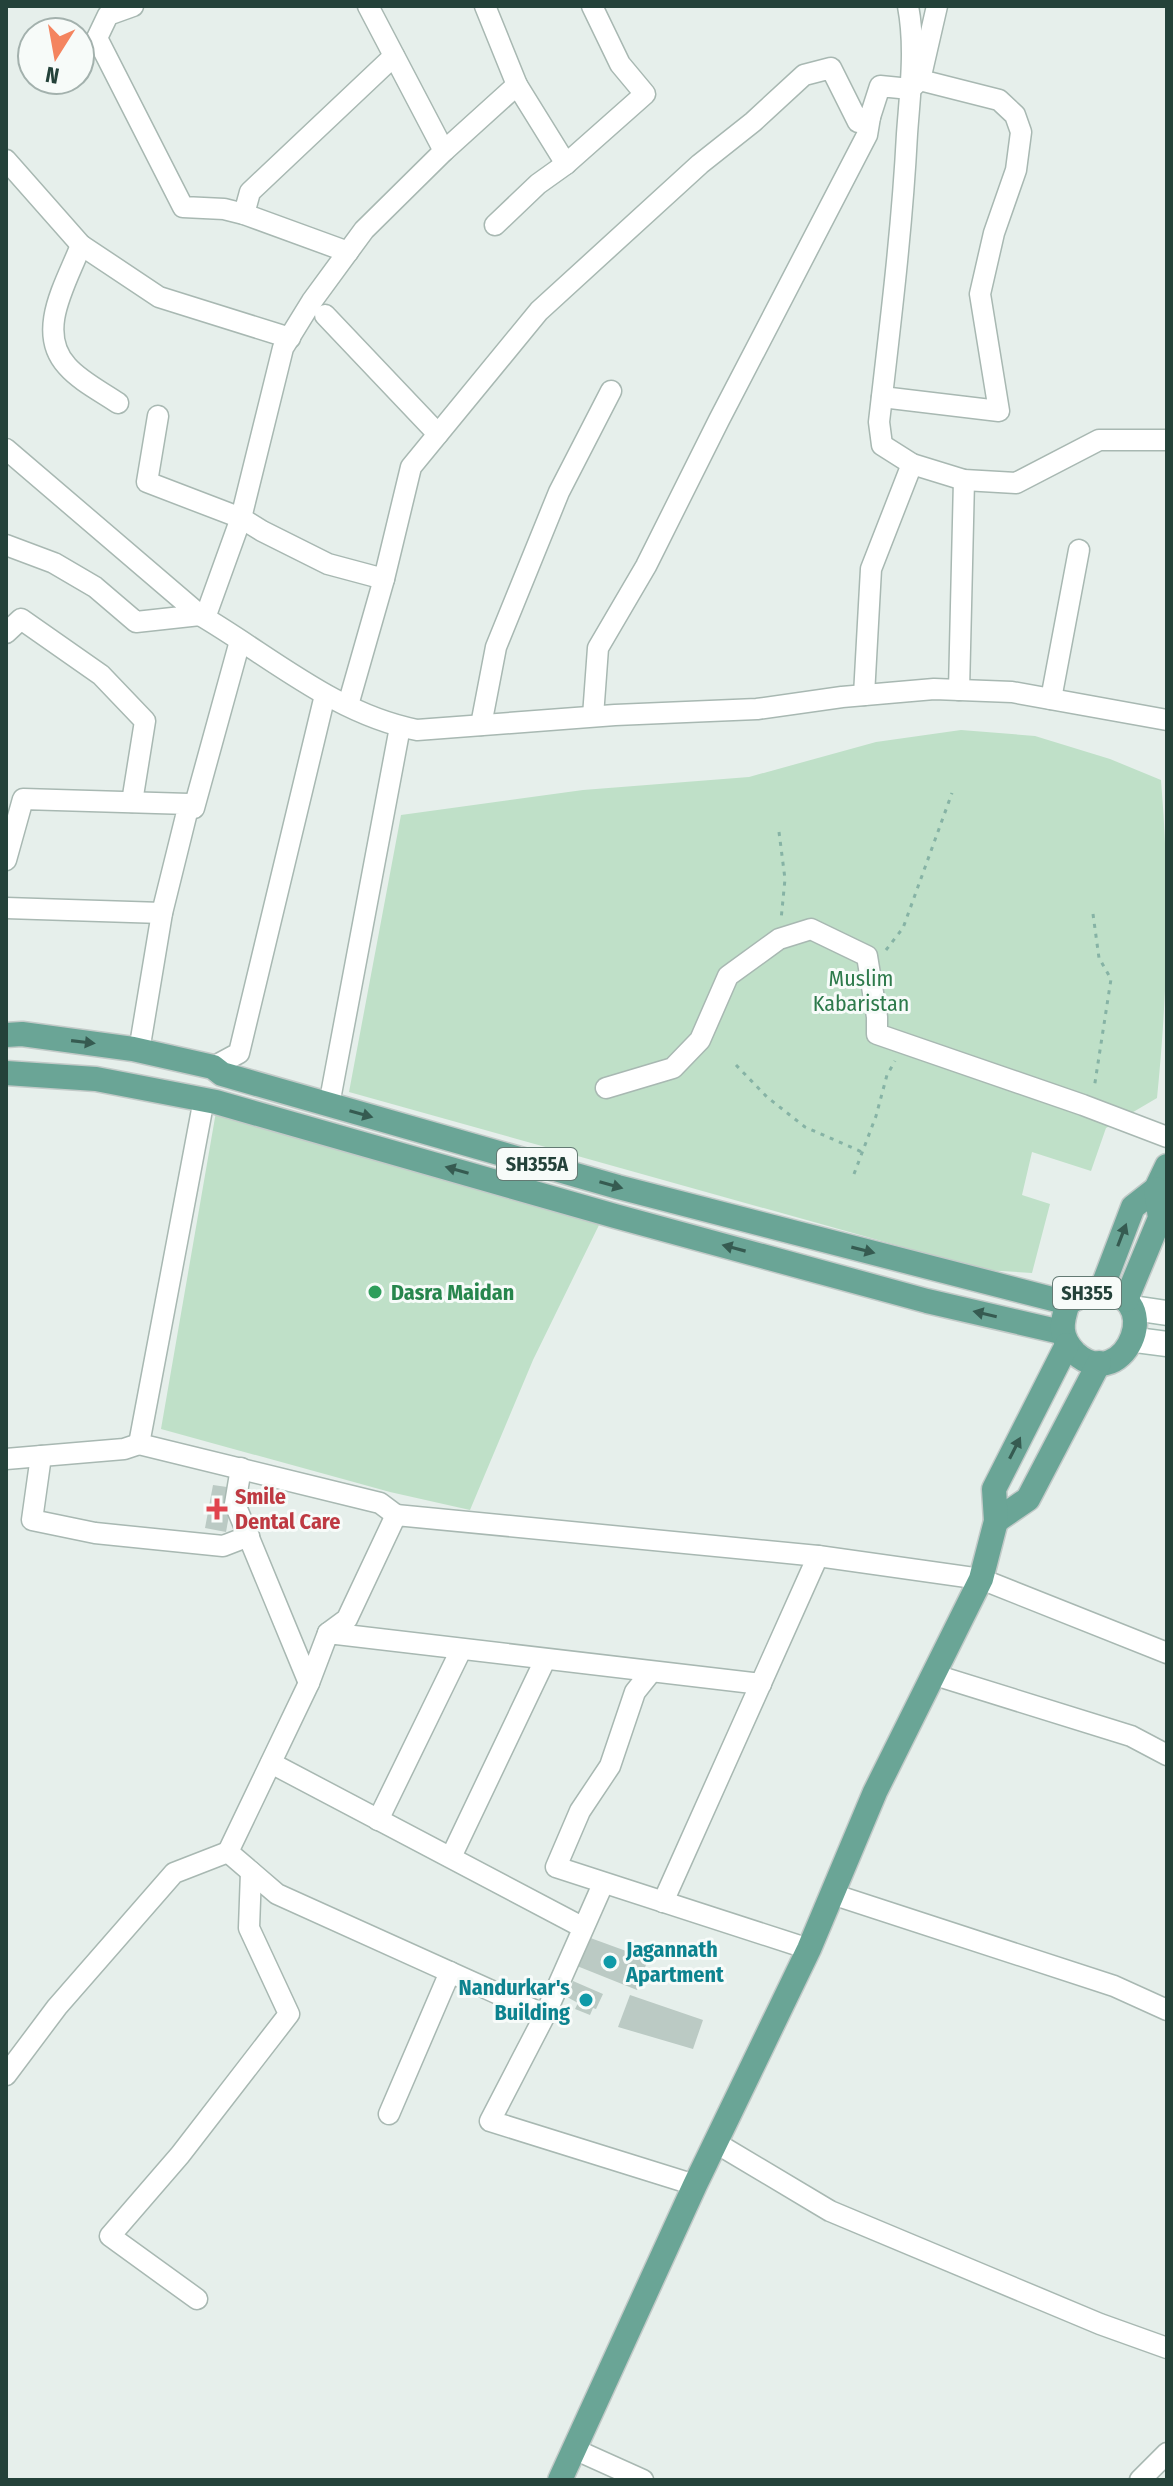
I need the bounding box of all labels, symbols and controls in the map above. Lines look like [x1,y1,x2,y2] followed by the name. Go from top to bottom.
[16,16,96,96] north arrow
[43,61,61,90] text: N
[813,965,909,1017] park label: Muslim Kabaristan
[71,1036,96,1049] one-way arrow
[350,1108,374,1121] one-way arrow
[497,1148,577,1180] road number: SH355A
[444,1163,468,1176] one-way arrow
[600,1179,624,1192] one-way arrow
[1116,1223,1129,1247] one-way arrow
[721,1241,746,1253] one-way arrow
[851,1245,876,1257] one-way arrow
[1053,1277,1121,1309] road number: SH355
[391,1279,514,1306] place label: Dasra Maidan
[366,1283,384,1301] marker: Dasra Maidan
[973,1307,998,1320] one-way arrow
[1008,1436,1021,1459] one-way arrow
[235,1483,340,1535] place label: Smile Dental Care
[206,1498,228,1520] marker: Smile Dental Care
[625,1936,724,1988] place label: Jagannath Apartment
[601,1953,619,1971] marker: Jagannath Apartment
[459,1974,570,2026] place label: Nandurkar's Building
[577,1991,595,2009] marker: Nandurkar's Building

